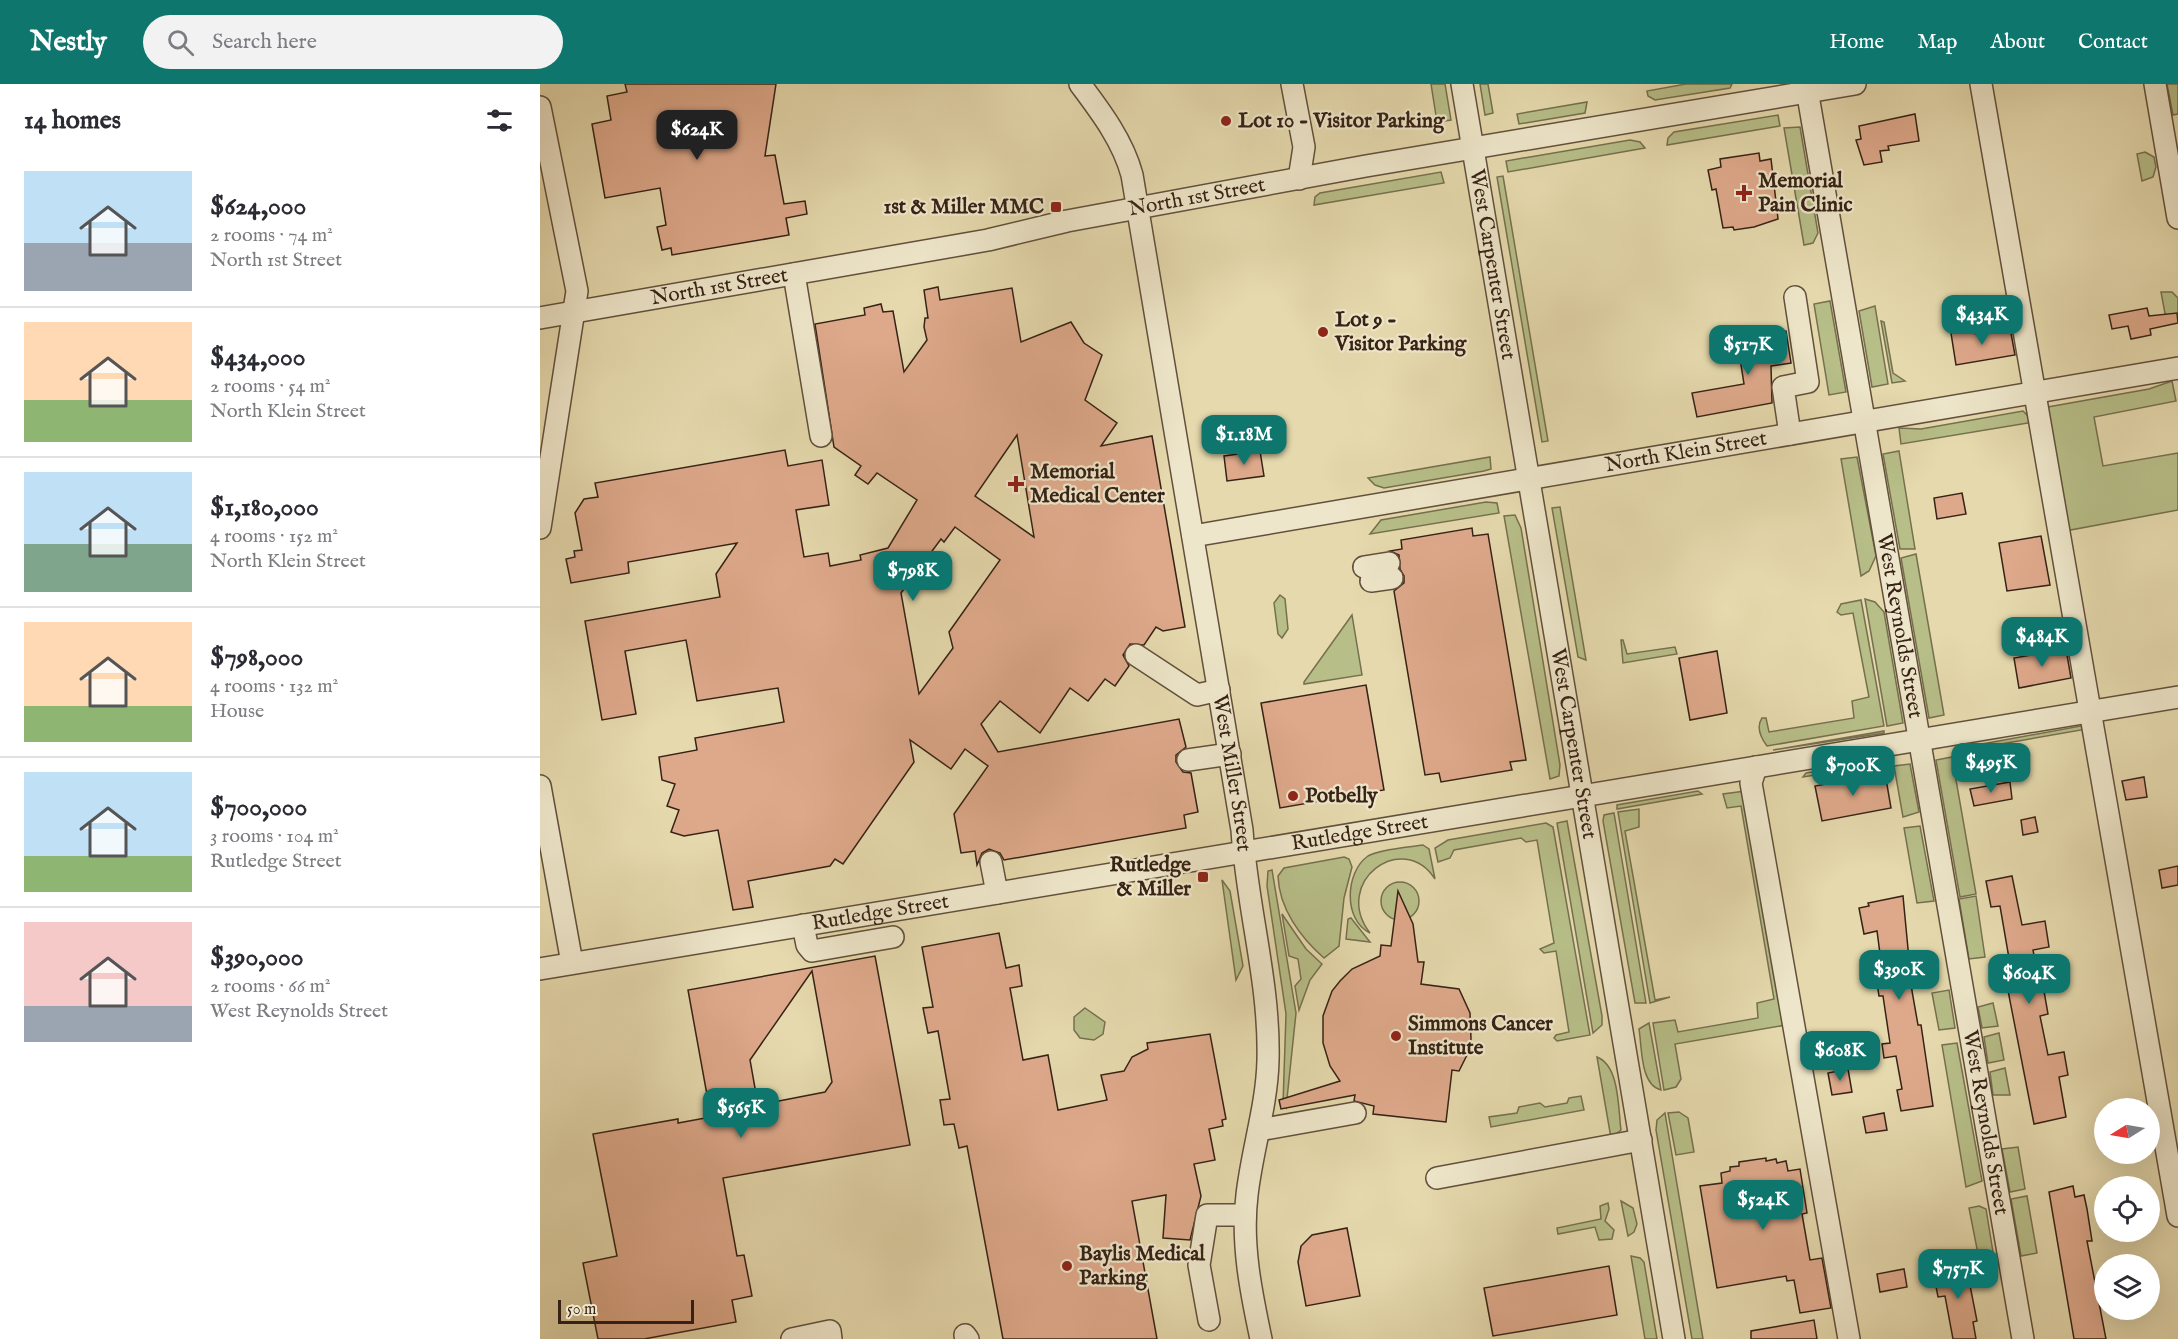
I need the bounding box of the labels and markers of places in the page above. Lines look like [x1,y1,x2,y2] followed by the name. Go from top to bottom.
[1238,108,1445,135] place label: Lot 10 - Visitor Parking
[655,110,739,161] pin: $624K
[1219,114,1233,128] marker: Lot 10 - Visitor Parking
[1758,168,1853,219] place label: Memorial Pain Clinic
[1735,184,1753,202] marker: Memorial Pain Clinic
[884,194,1044,221] place label: 1st & Miller MMC
[1049,200,1063,214] marker: 1st & Miller MMC
[1940,295,2024,346] pin: $434K
[1334,307,1467,358] place label: Lot 9 - Visitor Parking
[1316,325,1330,339] marker: Lot 9 - Visitor Parking
[1706,325,1790,376] pin: $517K
[1195,415,1293,466] pin: $1.18M
[1030,459,1165,510] place label: Memorial Medical Center
[1007,475,1025,493] marker: Memorial Medical Center
[871,551,955,602] pin: $798K
[2000,617,2084,668] pin: $484K
[1949,743,2033,794] pin: $495K
[1811,746,1895,797] pin: $700K
[1305,783,1378,810] place label: Potbelly
[1286,789,1300,803] marker: Potbelly
[1110,852,1191,903] place label: Rutledge & Miller
[1196,870,1210,884] marker: Rutledge & Miller
[1857,950,1941,1001] pin: $390K
[1987,954,2071,1005] pin: $604K
[1408,1011,1553,1062] place label: Simmons Cancer Institute
[1389,1029,1403,1043] marker: Simmons Cancer Institute
[1798,1031,1882,1082] pin: $608K
[699,1088,783,1139] pin: $565K
[1721,1180,1805,1231] pin: $524K
[1079,1241,1206,1292] place label: Baylis Medical Parking
[1916,1249,2000,1300] pin: $757K
[1060,1259,1074,1273] marker: Baylis Medical Parking

